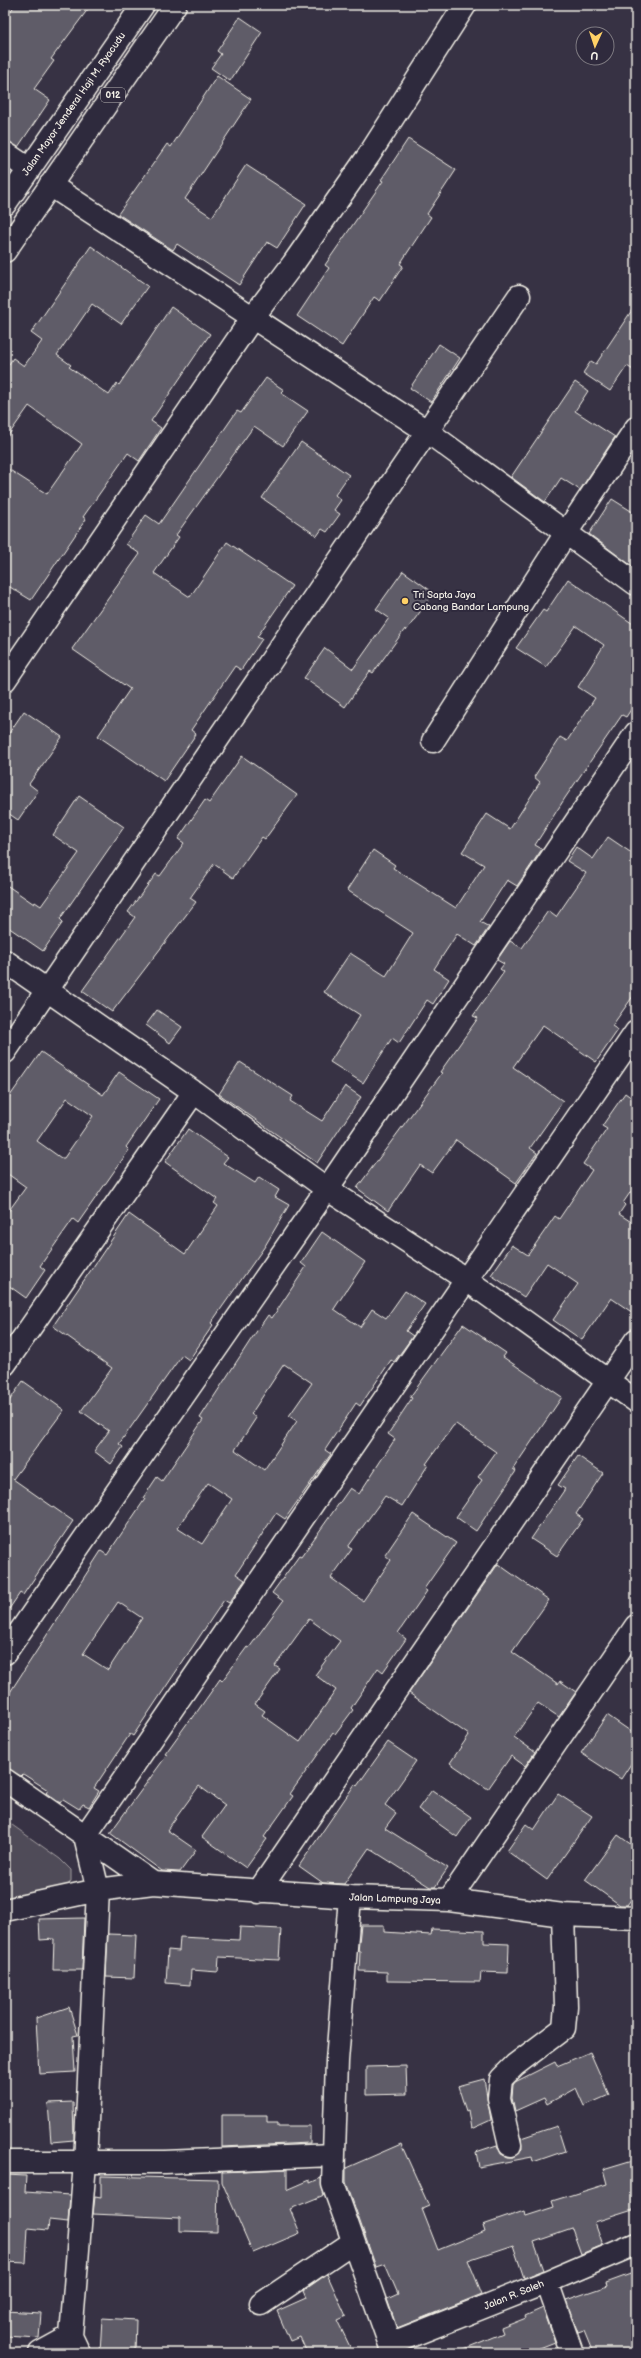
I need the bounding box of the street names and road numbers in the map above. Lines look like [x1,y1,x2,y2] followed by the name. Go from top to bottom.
[20,30,128,178] street label: Jalan Mayor Jenderal Haji M. Ryacudu
[101,88,125,102] road number: 012
[349,1891,441,1907] street label: Jalan Lampung Jaya
[482,2277,546,2313] street label: Jalan R. Saleh

